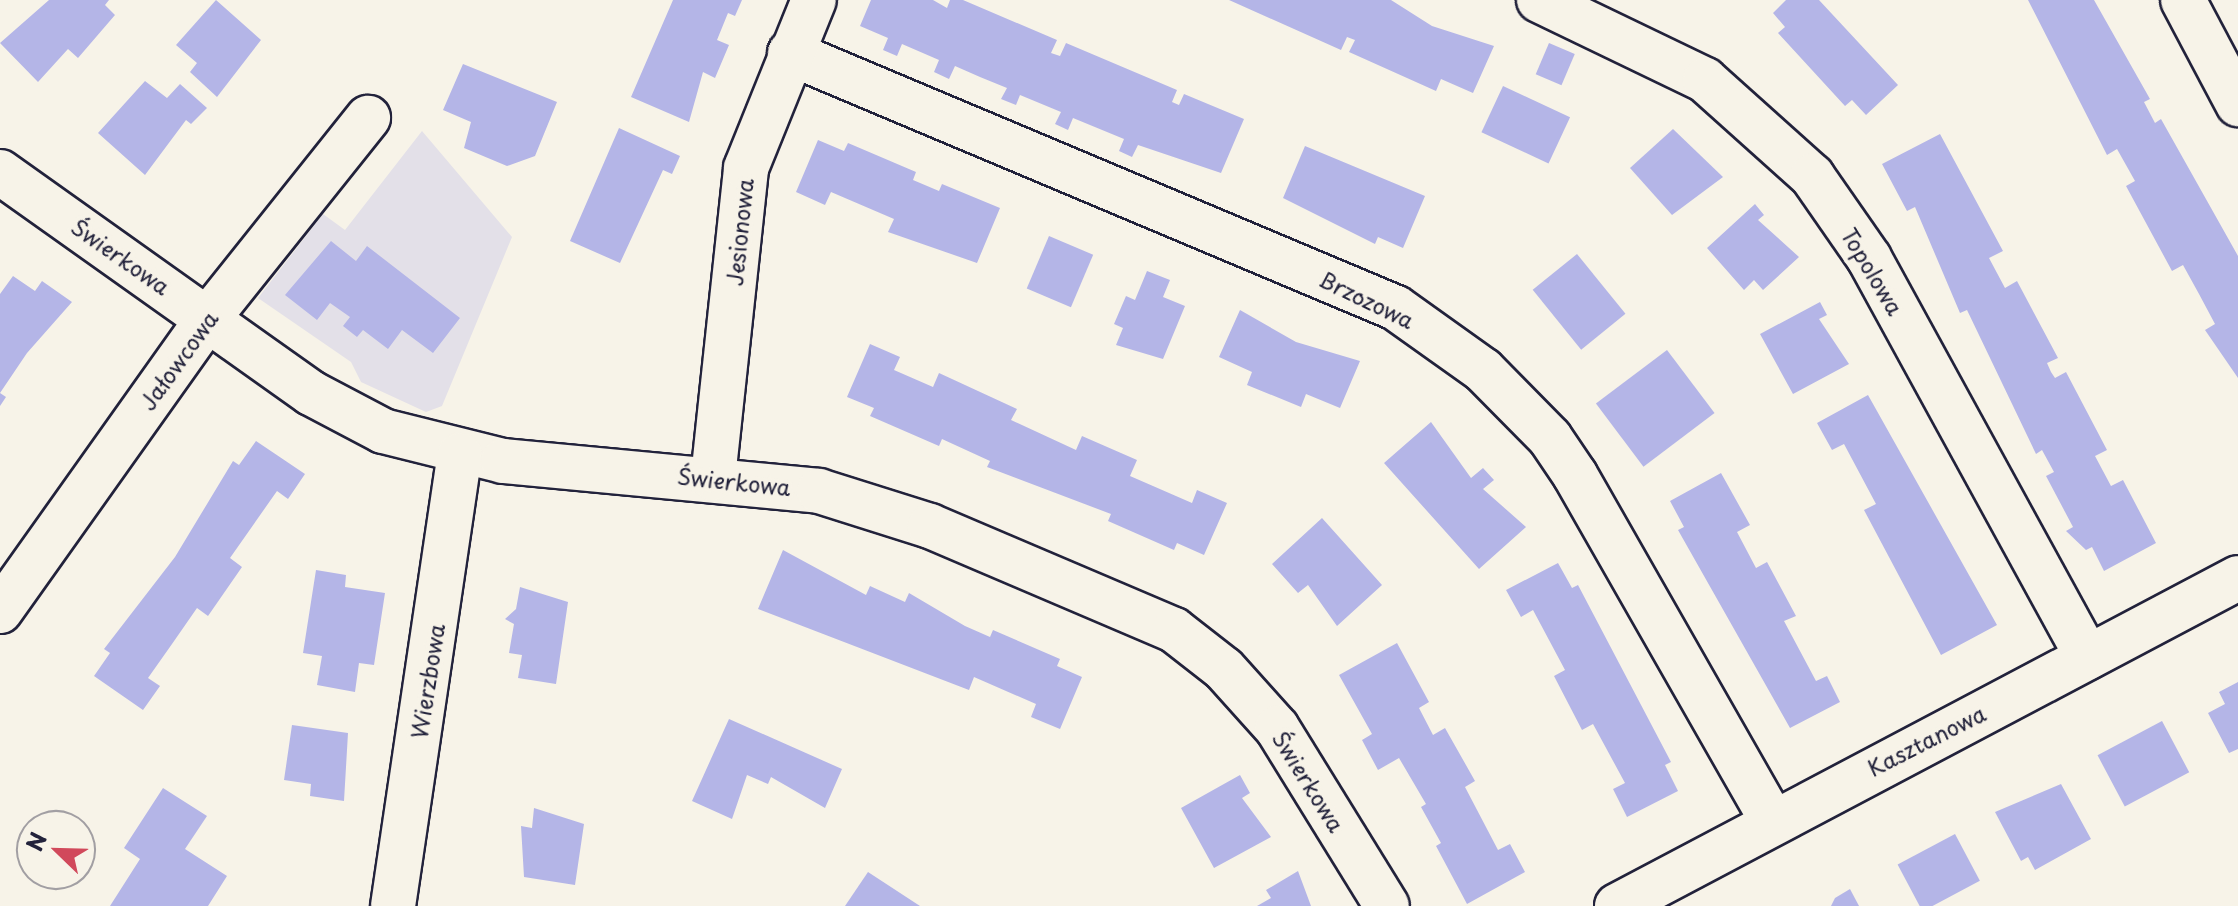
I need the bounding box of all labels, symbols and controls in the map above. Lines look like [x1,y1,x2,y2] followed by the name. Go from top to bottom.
[720,177,758,287] street label: Jesionowa
[67,213,175,299] street label: Świerkowa
[1837,223,1909,319] street label: Topolowa
[1315,265,1419,333] street label: Brzozowa
[133,305,223,415] street label: Jałowcowa
[676,462,792,500] street label: Świerkowa
[405,622,449,740] street label: Wierzbowa
[1863,699,1989,781] street label: Kasztanowa
[1268,726,1350,836] street label: Świerkowa
[16,810,96,890] north arrow
[17,827,54,856] text: N

